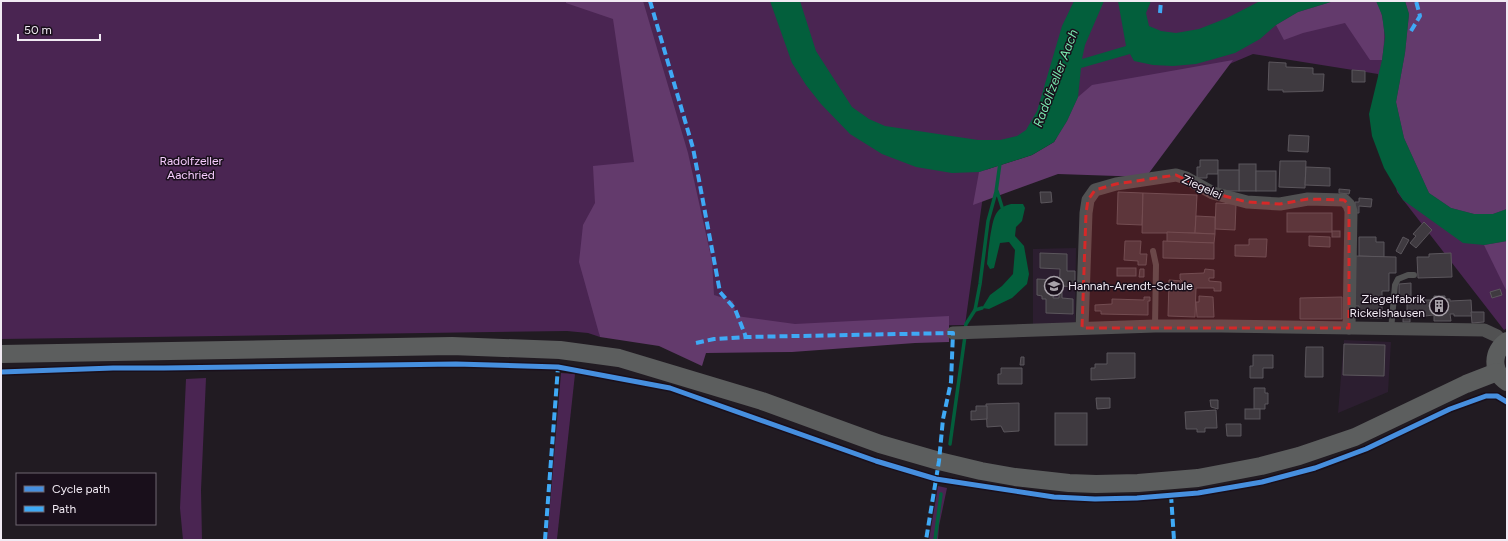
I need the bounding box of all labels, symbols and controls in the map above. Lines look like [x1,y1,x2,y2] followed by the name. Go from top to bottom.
[18,16,100,42] scale bar
[24,23,52,37] text: 50 m
[1030,27,1081,129] water label: Radolfzeller Aach
[159,154,223,182] park label: Radolfzeller Aachried
[1180,172,1224,202] street label: Ziegelei
[1043,275,1065,297] school or university icon: Hannah-Arendt-Schule
[1068,279,1193,293] place label: Hannah-Arendt-Schule
[1349,292,1425,320] place label: Ziegelfabrik Rickelshausen
[1428,295,1450,317] building icon: Ziegelfabrik Rickelshausen
[16,473,156,525] legend
[52,482,110,496] text: Cycle path
[52,502,76,516] text: Path

